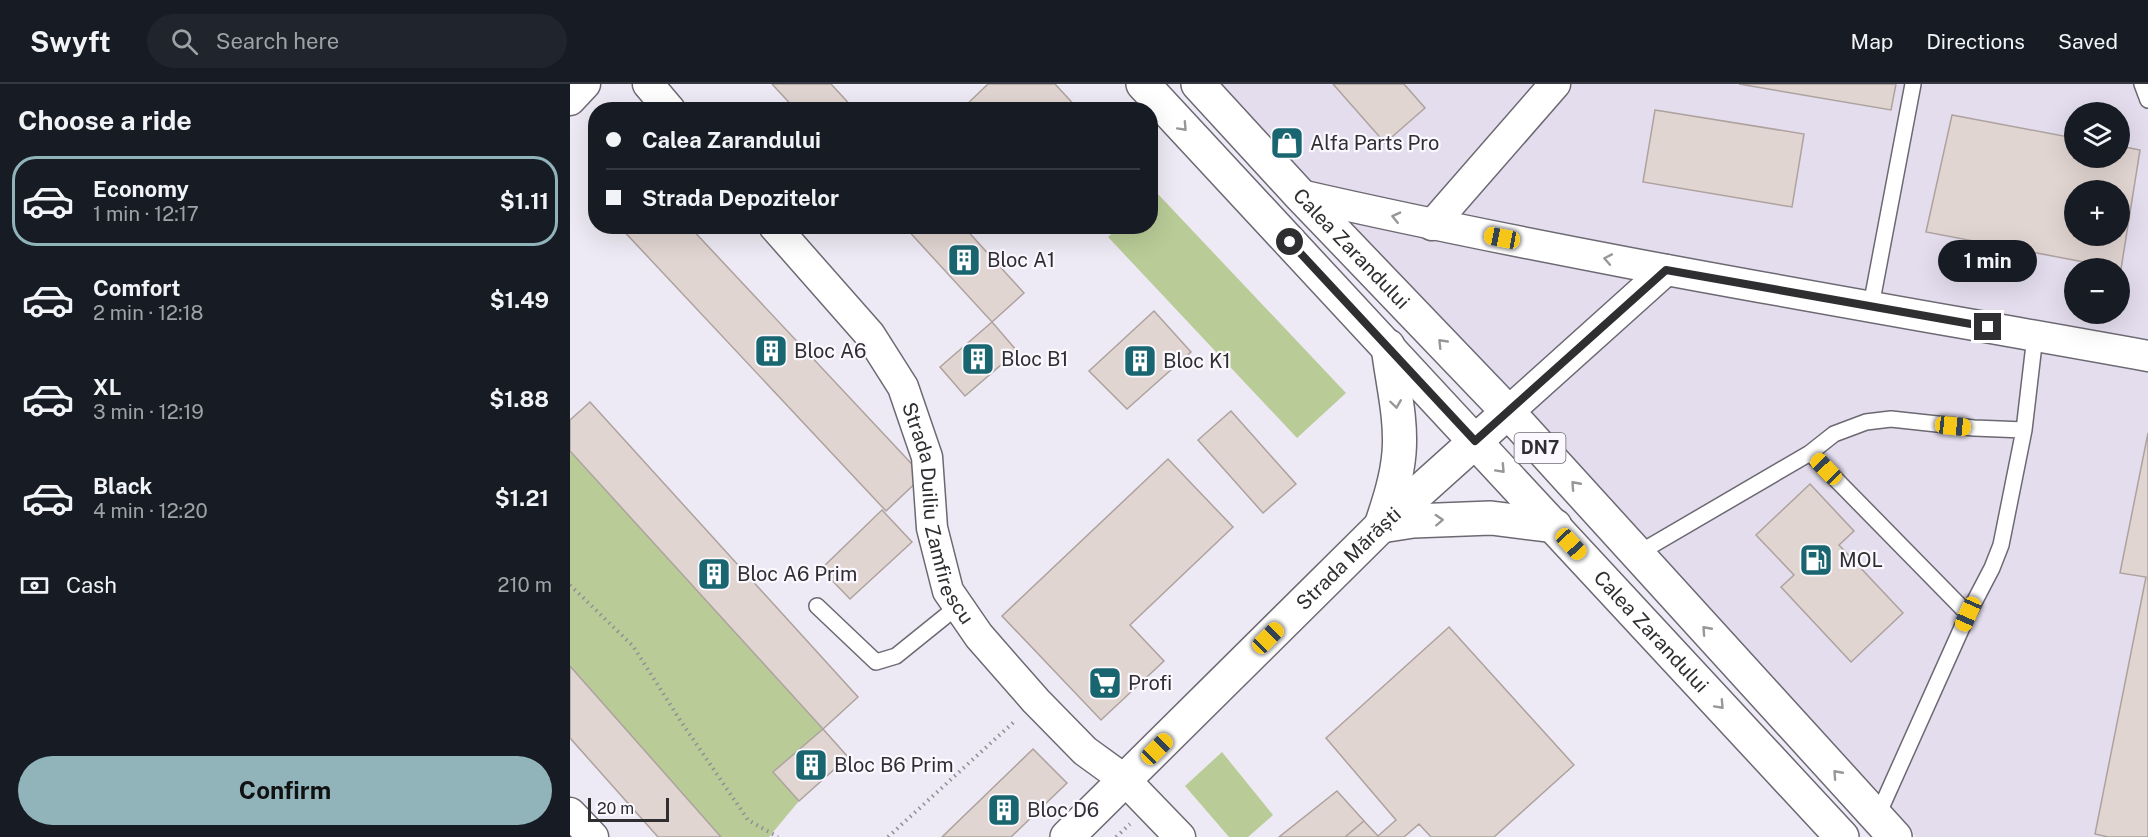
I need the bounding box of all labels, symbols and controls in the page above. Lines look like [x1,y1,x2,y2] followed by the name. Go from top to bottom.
[147,14,567,68] search box
[30,25,111,58] text: Swyft
[168,25,201,58] icon: search
[216,28,339,54] text: Search here
[1851,29,1893,54] text: Map
[1926,29,2025,54] text: Directions
[2058,29,2118,54] text: Saved
[2064,102,2130,324] map controls
[2064,102,2130,168] button: layers
[18,104,192,136] text: Choose a ride
[1175,119,1186,130] one-way arrow
[1269,125,1305,161] shop icon: Alfa Parts Pro
[642,127,821,153] text: Calea Zarandului
[1310,131,1439,155] place label: Alfa Parts Pro
[21,174,75,228] icon: car
[93,176,189,202] text: Economy
[2064,180,2130,246] button: +
[1288,183,1415,314] street label: Calea Zarandului
[642,185,839,211] text: Strada Depozitelor
[500,188,549,214] text: $1.11
[93,202,199,226] text: 1 min · 12:17
[1392,211,1402,224] one-way arrow
[1483,226,1521,250] car
[1276,228,1303,255] route start
[1938,240,2038,282] callout: 1 min
[946,242,982,278] building icon: Bloc A1
[987,248,1055,272] place label: Bloc A1
[1963,249,2012,273] text: 1 min
[1604,253,1614,266] one-way arrow
[2064,258,2130,324] button: −
[21,273,75,327] icon: car
[93,275,180,301] text: Comfort
[490,287,549,313] text: $1.49
[93,301,204,325] text: 2 min · 12:18
[1974,313,2001,340] route end
[753,333,789,369] building icon: Bloc A6
[794,339,866,363] place label: Bloc A6
[1438,339,1449,350] one-way arrow
[960,341,996,377] building icon: Bloc B1
[1122,343,1158,379] building icon: Bloc K1
[1001,347,1068,371] place label: Bloc B1
[1163,349,1231,373] place label: Bloc K1
[21,372,75,426] icon: car
[93,374,121,400] text: XL
[489,386,549,412] text: $1.88
[897,399,979,629] street label: Strada Duiliu Zamfirescu
[93,400,204,424] text: 3 min · 12:19
[1389,400,1401,409] one-way arrow
[1934,415,1972,437] car
[1514,433,1566,463] road number: DN7
[1807,450,1845,488] car
[1494,462,1505,473] one-way arrow
[21,471,75,525] icon: car
[93,473,152,499] text: Black
[1571,482,1582,492] one-way arrow
[495,485,549,511] text: $1.21
[93,499,208,523] text: 4 min · 12:20
[1291,502,1406,615] street label: Strada Mărăști
[1435,514,1444,527] one-way arrow
[1552,525,1590,563] car
[1798,542,1834,578] fuel station icon: MOL
[1839,548,1883,572] place label: MOL
[696,556,732,592] building icon: Bloc A6 Prim
[737,562,857,586] place label: Bloc A6 Prim
[1589,566,1714,697] street label: Calea Zarandului
[18,569,51,602] icon: cash
[66,572,117,598] text: Cash
[498,573,552,597] text: 210 m
[1952,594,1984,634] car
[1249,619,1287,657] car
[1702,626,1713,636] one-way arrow
[1087,665,1123,701] supermarket icon: Profi
[1128,671,1172,695] place label: Profi
[1712,698,1723,709] one-way arrow
[1138,730,1176,768] car
[793,747,829,783] building icon: Bloc B6 Prim
[834,753,954,777] place label: Bloc B6 Prim
[18,756,552,825] button: Confirm
[1833,770,1844,781] one-way arrow
[986,792,1022,828] building icon: Bloc D6
[588,795,669,822] scale bar
[1027,798,1099,822] place label: Bloc D6
[597,799,634,818] text: 20 m

